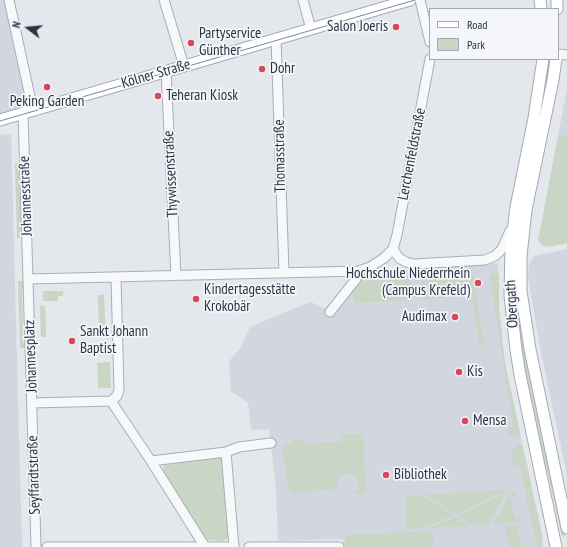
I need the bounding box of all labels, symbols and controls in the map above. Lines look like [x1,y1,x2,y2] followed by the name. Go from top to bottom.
[8,8,48,48] north arrow
[429,8,559,60] legend
[467,17,487,32] text: Road
[327,18,388,36] place label: Salon Joeris
[9,20,24,29] text: N
[391,22,401,32] marker: Salon Joeris
[199,25,261,60] place label: Partyservice Günther
[467,37,485,52] text: Park
[186,38,196,48] marker: Partyservice Günther
[119,56,193,92] street label: Kölner Straße
[270,60,295,78] place label: Dohr
[257,64,267,74] marker: Dohr
[42,82,52,92] marker: Peking Garden
[166,87,238,105] place label: Teheran Kiosk
[153,91,163,101] marker: Teheran Kiosk
[10,93,84,111] place label: Peking Garden
[394,106,430,202] street label: Lerchenfeldstraße
[270,119,290,193] street label: Thomasstraße
[160,130,182,218] street label: Thywissenstraße
[16,156,36,236] street label: Johannesstraße
[346,265,470,300] place label: Hochschule Niederrhein (Campus Krefeld)
[473,278,483,288] marker: Hochschule Niederrhein (Campus Krefeld)
[502,279,522,329] street label: Obergath
[204,281,296,316] place label: Kindertagesstätte Krokobär
[191,294,201,304] marker: Kindertagesstätte Krokobär
[402,308,447,326] place label: Audimax
[450,312,460,322] marker: Audimax
[21,319,41,393] street label: Johannesplatz
[80,323,148,358] place label: Sankt Johann Baptist
[67,336,77,346] marker: Sankt Johann Baptist
[467,363,483,381] place label: Kis
[454,367,464,377] marker: Kis
[473,412,506,430] place label: Mensa
[460,416,470,426] marker: Mensa
[24,435,44,515] street label: Seyffardtstraße
[394,466,447,484] place label: Bibliothek
[381,470,391,480] marker: Bibliothek

